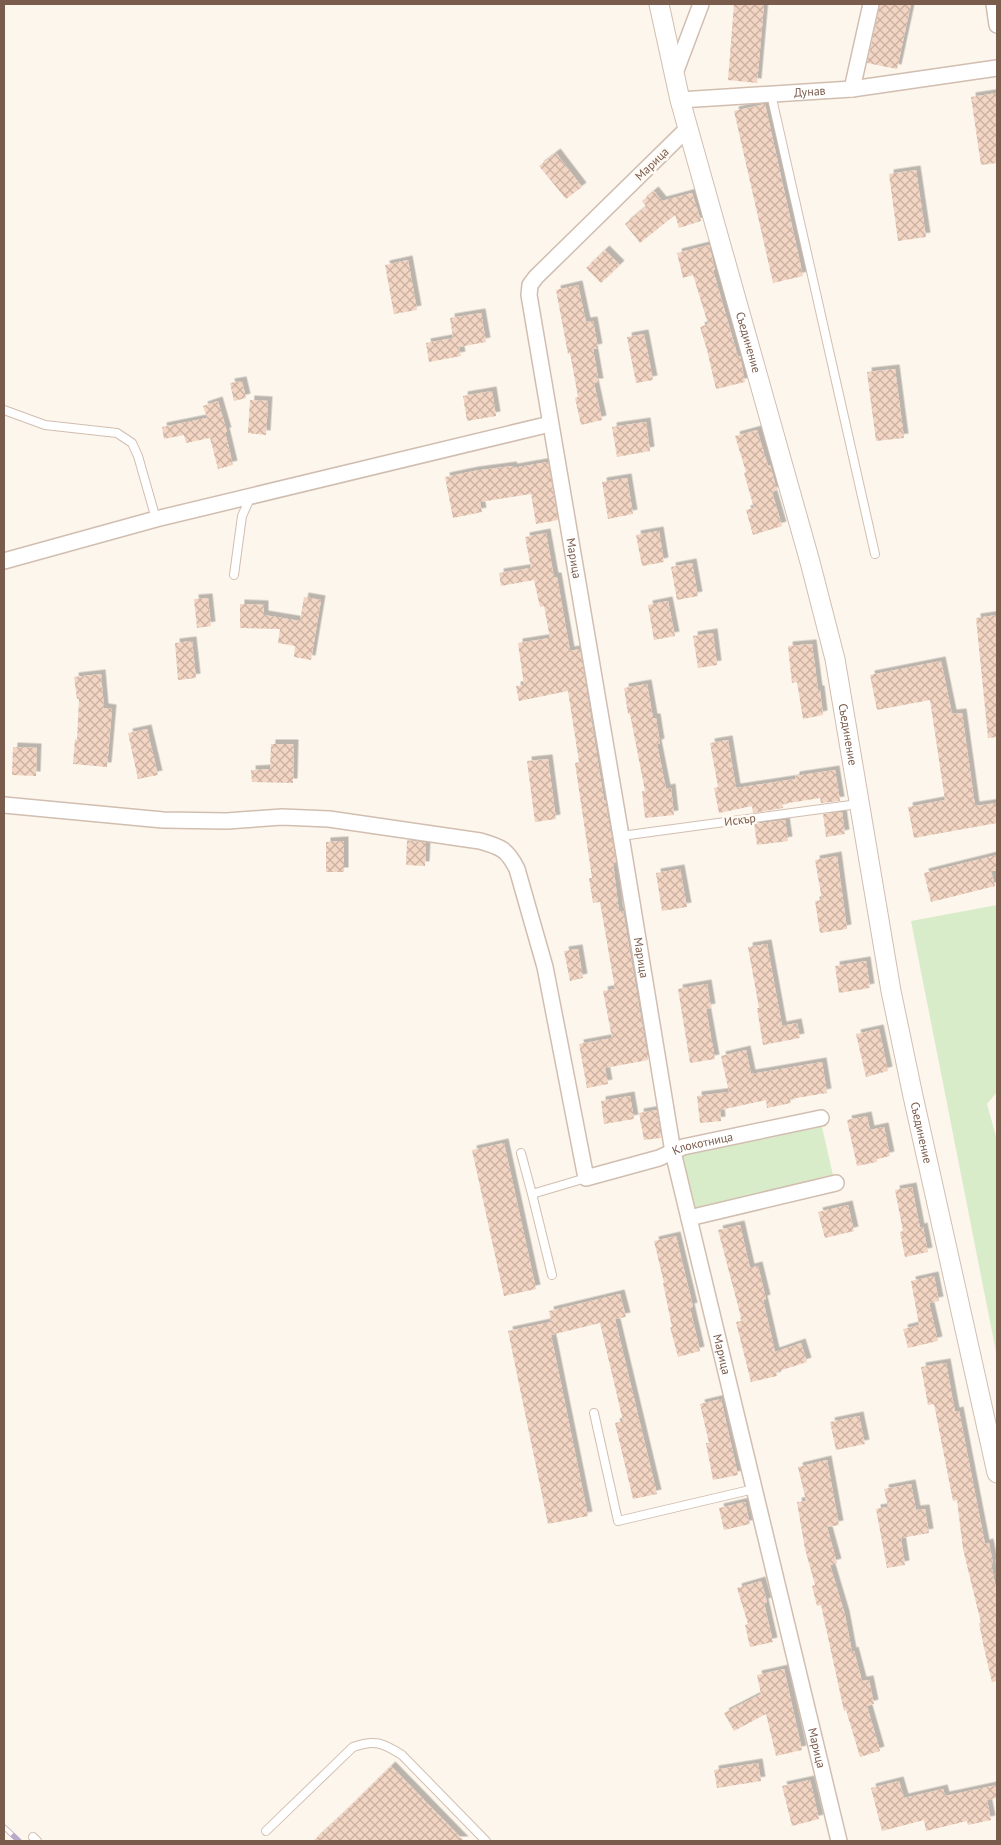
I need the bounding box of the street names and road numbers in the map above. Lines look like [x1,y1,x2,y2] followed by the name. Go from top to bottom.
[793,83,826,100] street label: Дунав
[632,144,672,183] street label: Марица
[733,310,764,374] street label: Съединение
[563,537,585,580] street label: Марица
[836,702,861,767] street label: Съединение
[723,810,757,829] street label: Искър
[631,936,652,979] street label: Марица
[908,1100,936,1165] street label: Съединение
[670,1129,734,1158] street label: Клокотница
[710,1332,734,1376] street label: Марица
[805,1726,829,1770] street label: Марица

